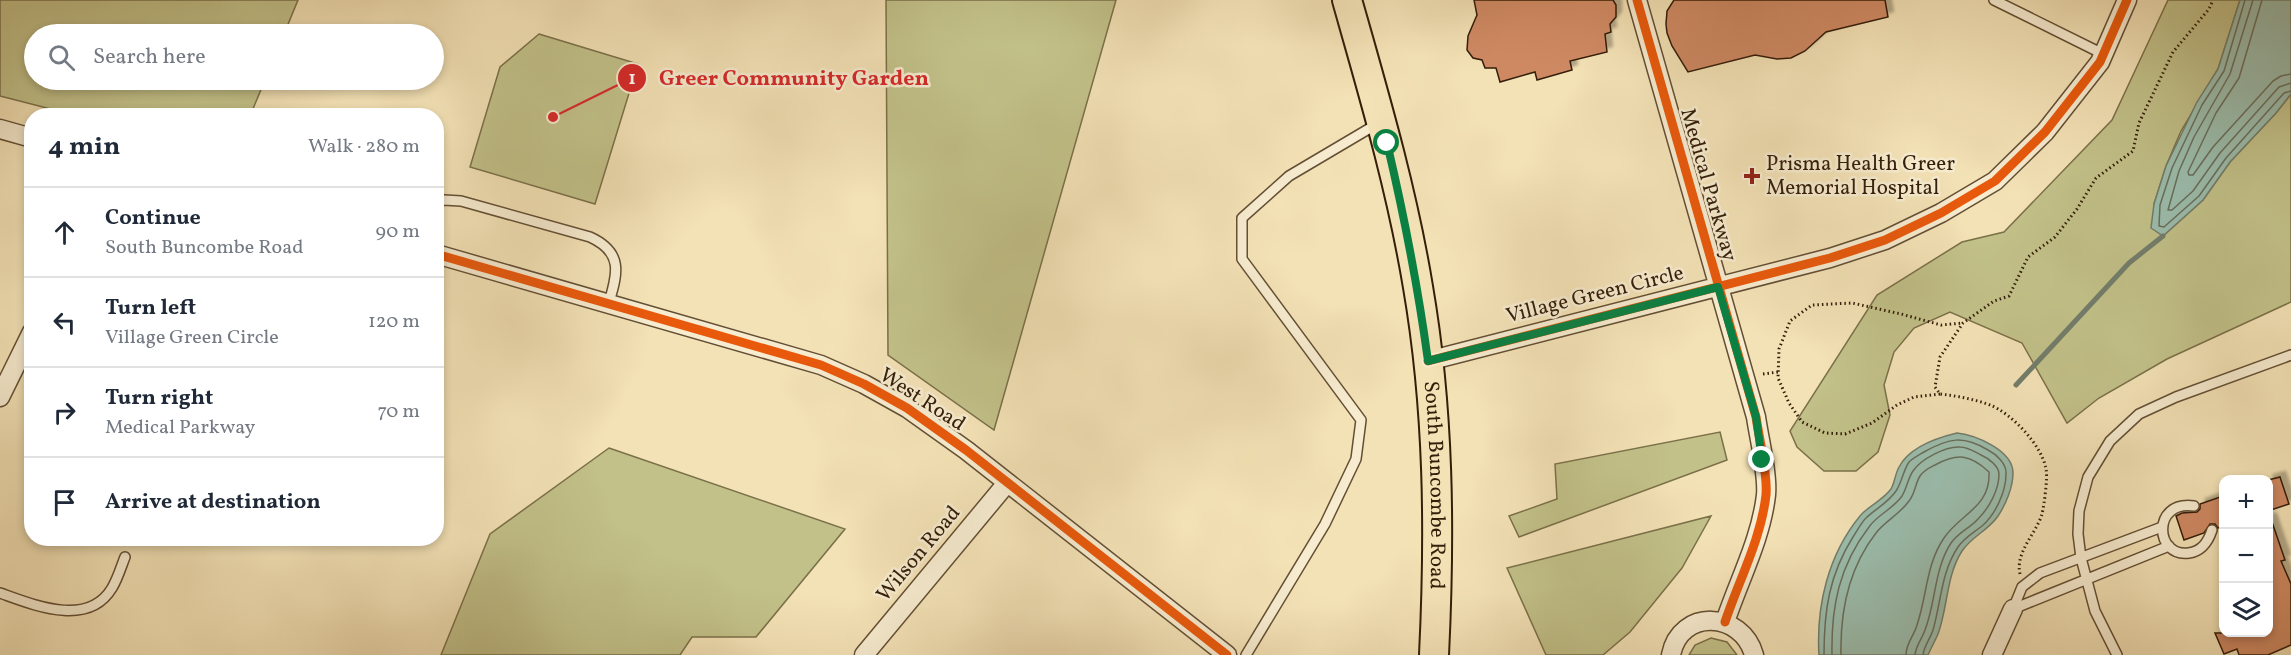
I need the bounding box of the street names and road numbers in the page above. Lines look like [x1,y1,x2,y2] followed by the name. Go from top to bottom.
[1672,105,1744,266] street label: Medical Parkway
[1503,259,1687,331] street label: Village Green Circle
[873,361,971,439] street label: West Road
[1416,380,1452,590] street label: South Buncombe Road
[870,500,968,608] street label: Wilson Road

